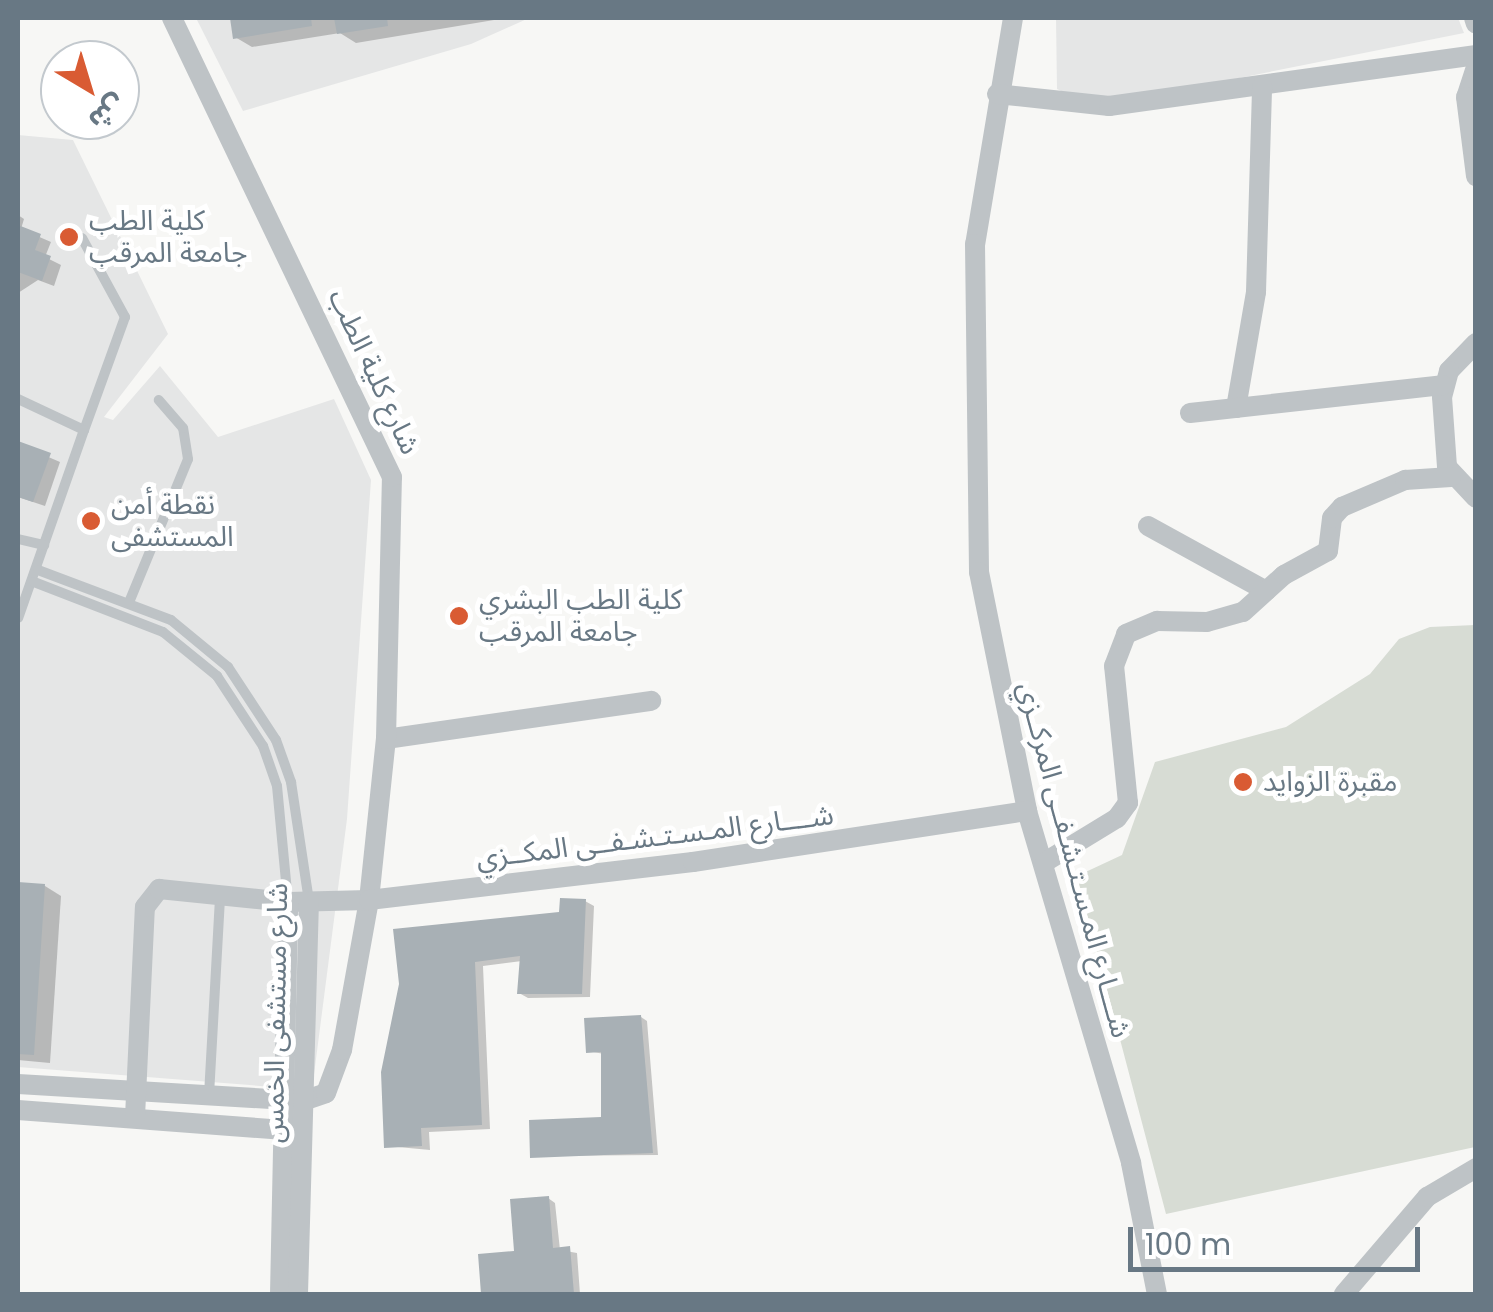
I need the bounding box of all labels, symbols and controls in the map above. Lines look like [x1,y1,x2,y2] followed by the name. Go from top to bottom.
[40,40,140,140] north arrow
[80,85,135,140] text: ش
[89,204,248,270] place label: كلية الطب جامعة المرقب
[58,226,80,248] marker: كلية الطب جامعة المرقب
[321,284,427,460] street label: شارع كلية الطب
[111,488,234,554] place label: نقطة أمن المستشفى
[80,510,102,532] marker: نقطة أمن المستشفى
[479,583,682,649] place label: كلية الطب البشري جامعة المرقب
[448,605,470,627] marker: كلية الطب البشري جامعة المرقب
[1010,678,1138,1042] street label: شــــارع المـسـتـشـفــى المركــزي
[1263,765,1397,799] place label: مقبرة الزوايد
[1232,771,1254,793] marker: مقبرة الزوايد
[474,798,836,876] street label: شــــارع المـسـتـشـفــى المكــزي
[257,883,295,1143] street label: شارع مستشفى الخمس
[1133,1207,1426,1269] scale bar
[1145,1223,1231,1266] text: 100 m

